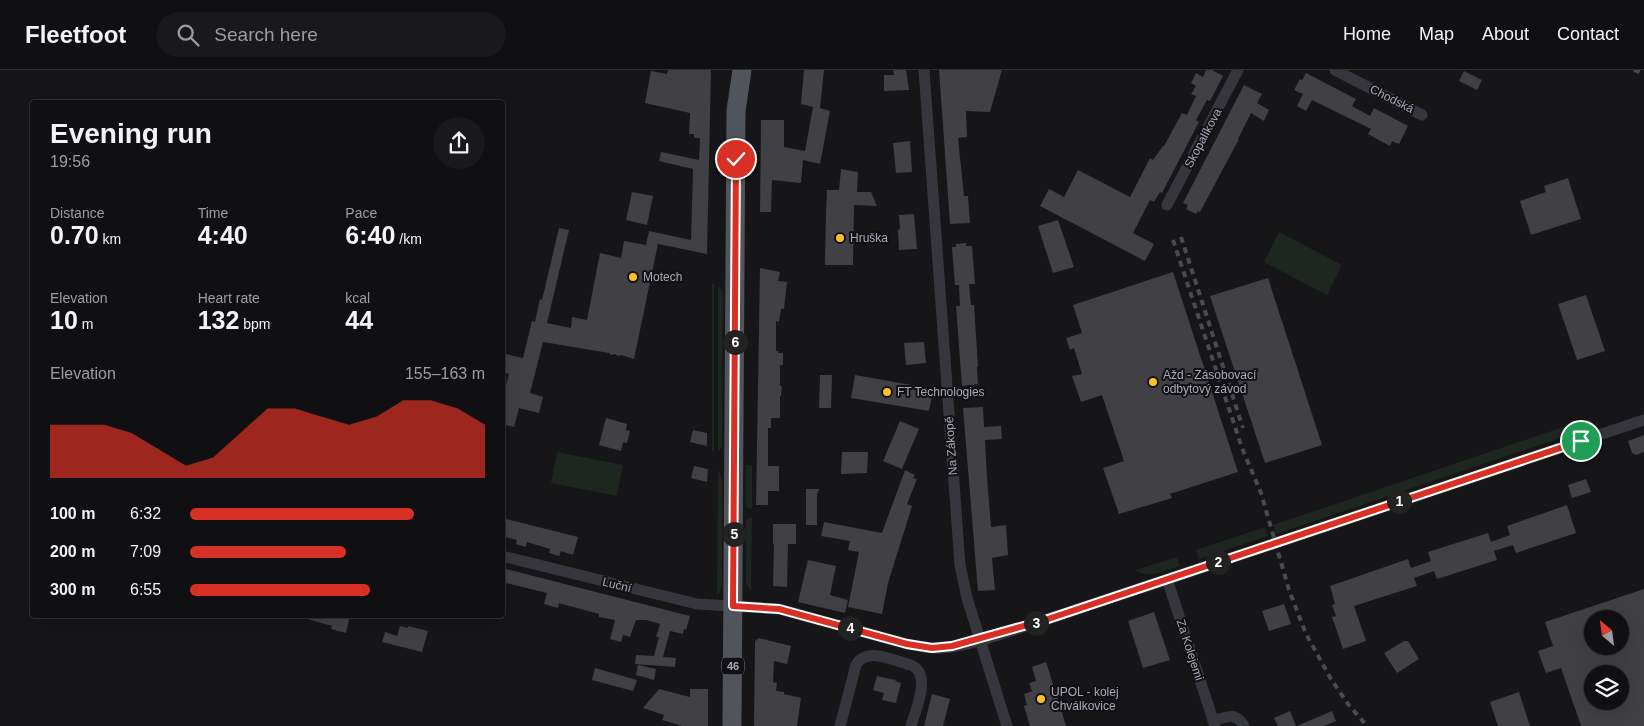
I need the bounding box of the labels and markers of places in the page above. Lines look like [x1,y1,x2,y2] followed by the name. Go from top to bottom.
[715,138,757,180] pin
[850,231,888,245] place label: Hruška
[834,232,846,244] marker: Hruška
[643,270,682,284] place label: Motech
[627,271,639,283] marker: Motech
[722,330,748,354] pin: 6
[1163,368,1257,396] place label: Ažd - Zásobovací odbytový závod
[1147,376,1159,388] marker: Ažd - Zásobovací odbytový závod
[897,385,985,399] place label: FT Technologies
[881,386,893,398] marker: FT Technologies
[1560,420,1602,462] pin
[1386,488,1412,514] pin: 1
[722,522,746,546] pin: 5
[1206,550,1230,574] pin: 2
[1024,610,1048,636] pin: 3
[838,616,862,640] pin: 4
[1051,685,1119,713] place label: UPOL - kolej Chválkovice
[1035,693,1047,705] marker: UPOL - kolej Chválkovice

